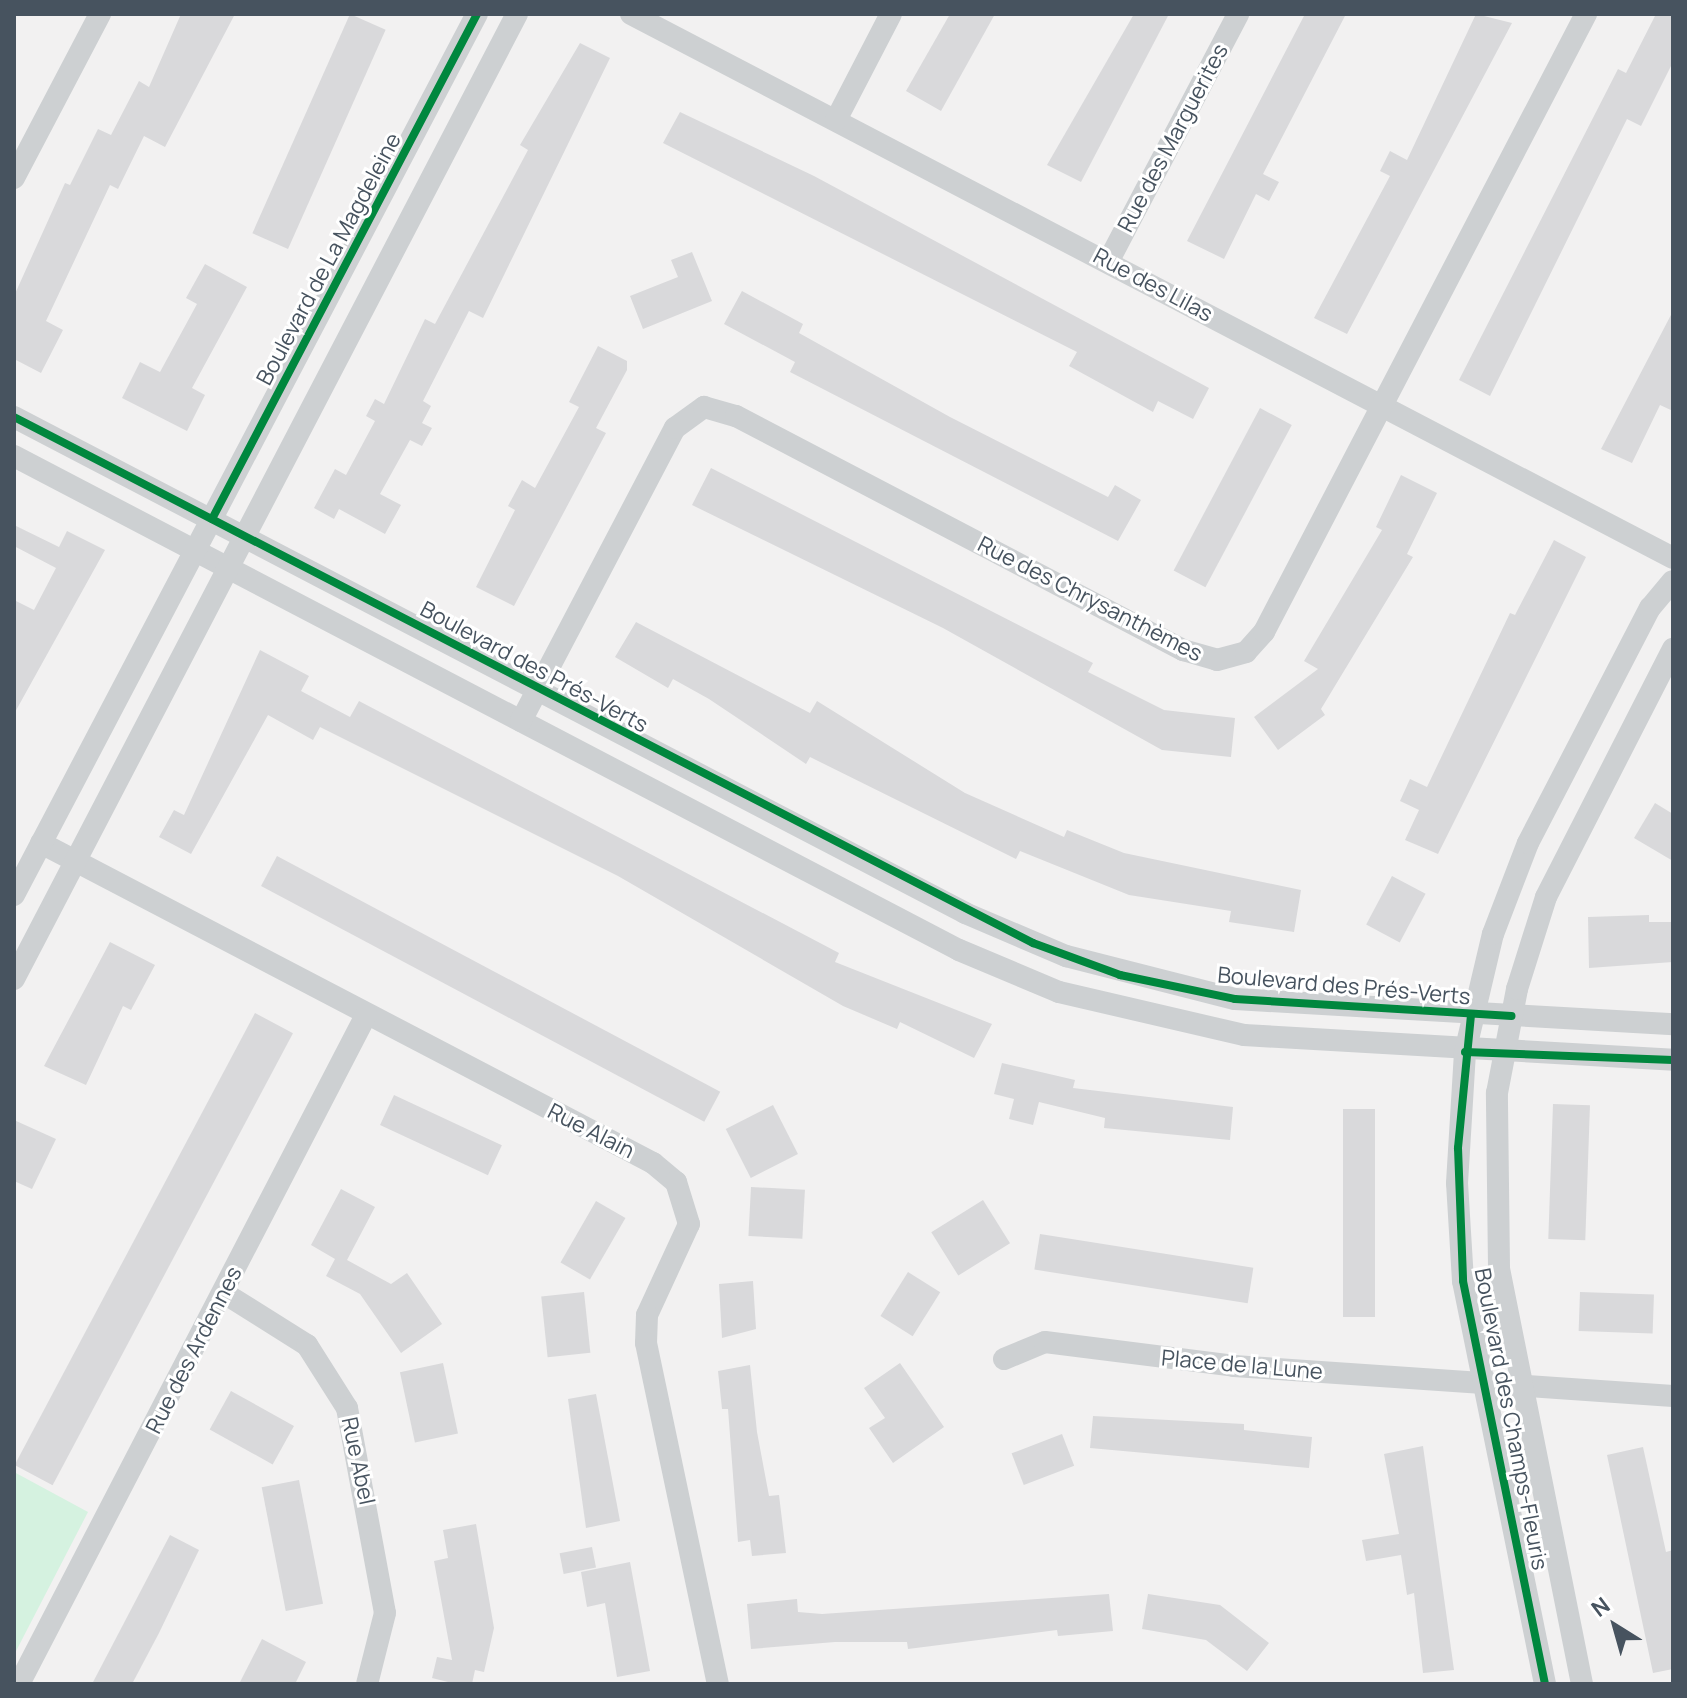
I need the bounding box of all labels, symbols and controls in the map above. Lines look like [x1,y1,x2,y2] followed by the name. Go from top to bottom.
[1112,40,1234,236] street label: Rue des Marguerites
[251,128,407,390] street label: Boulevard de La Magdeleine
[1089,243,1217,327] street label: Rue des Lilas
[973,531,1207,667] street label: Rue des Chrysanthèmes
[416,596,652,738] street label: Boulevard des Prés-Verts
[1216,962,1472,1010] street label: Boulevard des Prés-Verts
[543,1098,639,1164] street label: Rue Alain
[141,1262,247,1438] street label: Rue des Ardennes
[1469,1266,1553,1572] street label: Boulevard des Champs-Fleuris
[1160,1345,1324,1385] street label: Place de la Lune
[336,1415,380,1507] street label: Rue Abel
[1575,1586,1655,1666] north arrow
[1585,1590,1616,1624] text: N

